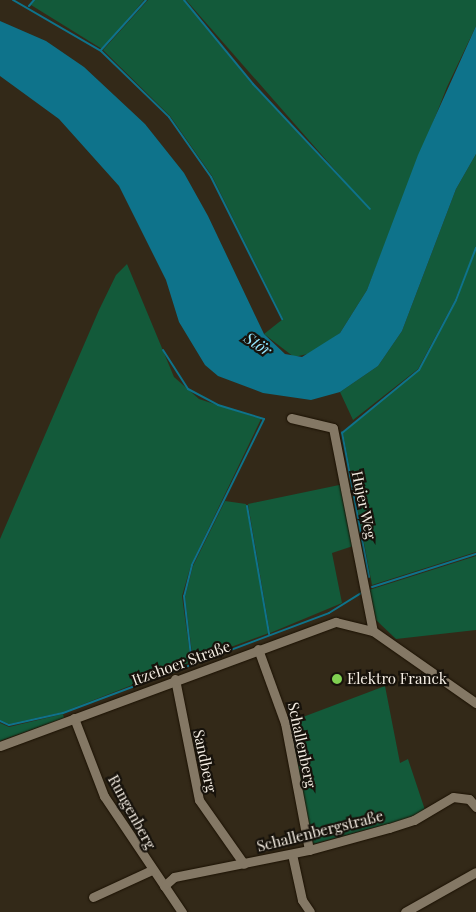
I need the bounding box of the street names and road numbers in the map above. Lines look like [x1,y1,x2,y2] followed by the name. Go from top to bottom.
[348,469,380,541] street label: Hujer Weg
[129,637,233,689] street label: Itzehoer Straße
[284,700,320,790] street label: Schallenberg
[190,728,220,794] street label: Sandberg
[104,772,160,852] street label: Rungenberg
[255,807,385,855] street label: Schallenbergstraße

